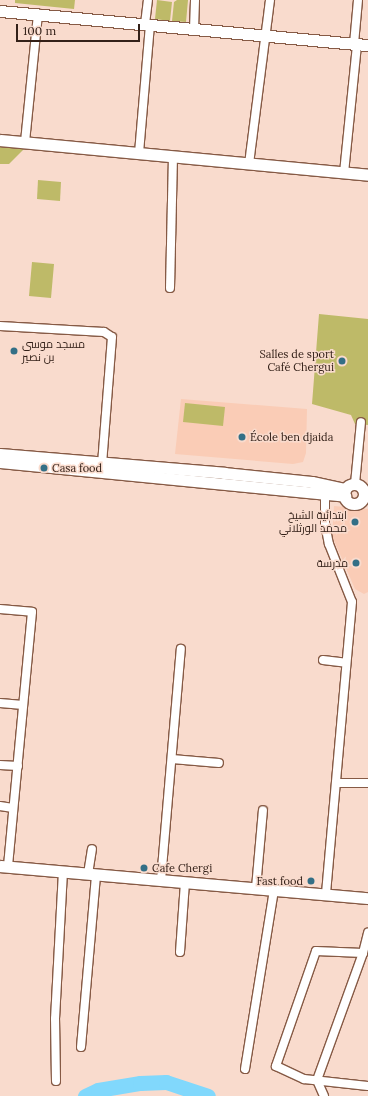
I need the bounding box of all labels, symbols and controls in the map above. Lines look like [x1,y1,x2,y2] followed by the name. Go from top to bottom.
[18,16,142,42] scale bar
[23,23,56,38] text: 100 m
[22,338,85,364] place label: مسجد موسى بن نصير
[9,346,19,356] marker: مسجد موسى بن نصير
[260,348,334,374] place label: Salles de sport Café Chergui
[337,356,347,366] marker: Salles de sport Café Chergui
[250,430,333,444] place label: École ben djaida
[237,432,247,442] marker: École ben djaida
[52,461,102,475] place label: Casa food
[39,463,49,473] marker: Casa food
[279,509,347,535] place label: ابتدائية الشيخ محمد الورثلاني
[350,517,360,527] marker: ابتدائية الشيخ محمد الورثلاني
[317,556,348,570] place label: مدرسة
[351,558,361,568] marker: مدرسة
[152,861,212,875] place label: Cafe Chergi
[139,863,149,873] marker: Cafe Chergi
[256,874,303,888] place label: Fast food
[306,876,316,886] marker: Fast food

